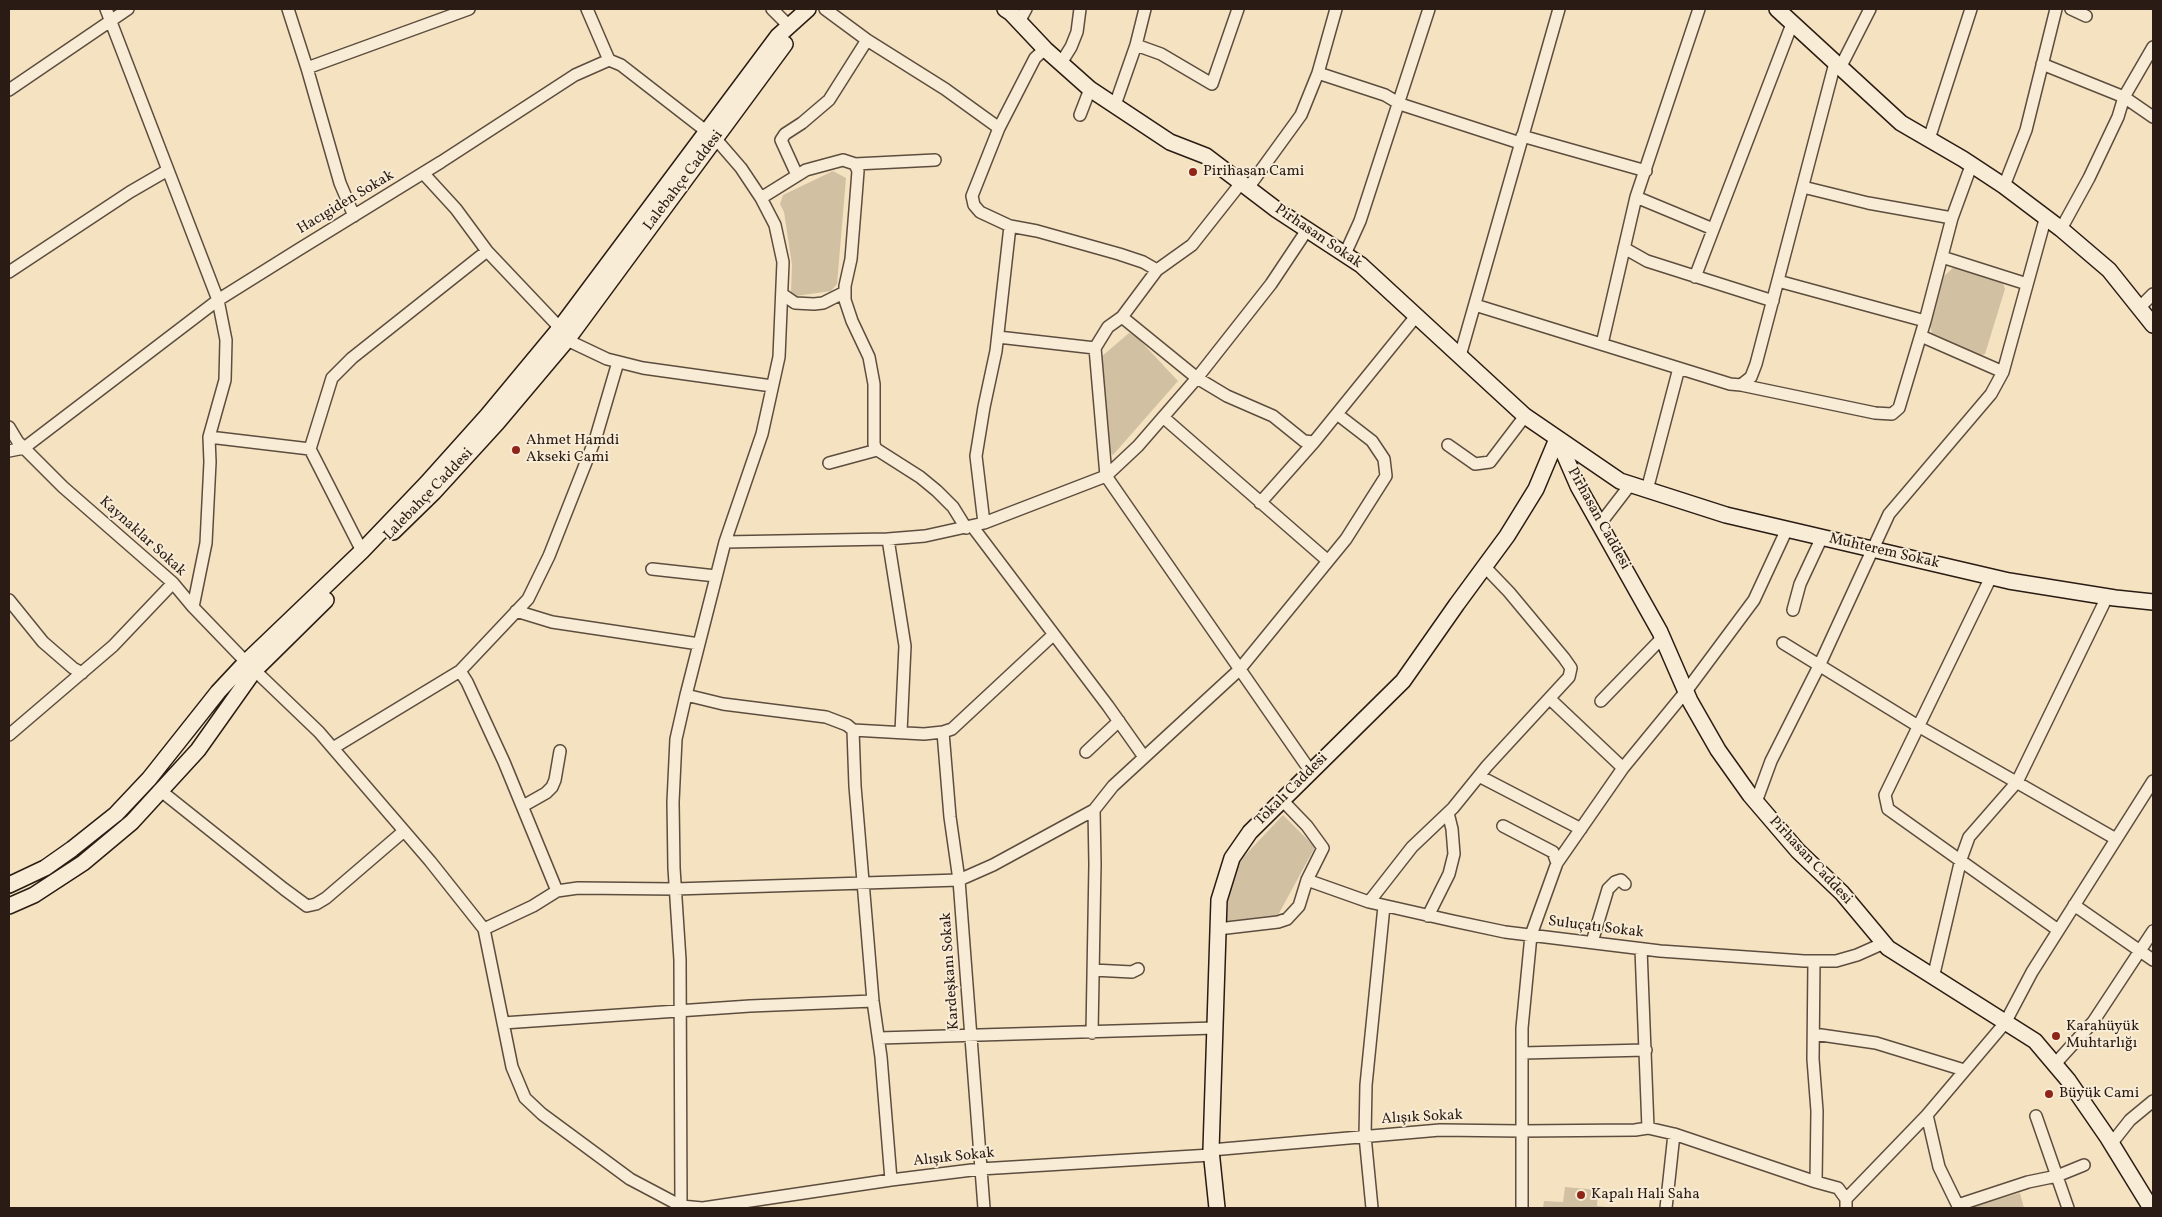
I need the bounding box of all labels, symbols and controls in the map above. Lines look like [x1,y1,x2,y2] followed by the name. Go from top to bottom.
[640,127,728,235] street label: Lalebahçe Caddesi
[1203,163,1304,181] place label: Pirihasan Cami
[1187,166,1199,178] marker: Pirihasan Cami
[294,167,398,239] street label: Hacıgiden Sokak
[1271,201,1365,273] street label: Pirhasan Sokak
[526,432,619,467] place label: Ahmet Hamdi Akseki Cami
[510,444,522,456] marker: Ahmet Hamdi Akseki Cami
[380,445,478,545] street label: Lalebahçe Caddesi
[1562,465,1634,573] street label: Pirhasan Caddesi
[95,493,189,581] street label: Kaynaklar Sokak
[1827,531,1941,573] street label: Muhterem Sokak
[1252,750,1332,830] street label: Tokalı Caddesi
[1765,813,1855,909] street label: Pirhasan Caddesi
[938,912,964,1030] street label: Kardeşkanı Sokak
[1547,913,1645,943] street label: Suluçatı Sokak
[2066,1018,2139,1053] place label: Karahüyük Muhtarlığı
[2050,1030,2062,1042] marker: Karahüyük Muhtarlığı
[2059,1085,2139,1103] place label: Büyük Cami
[2043,1088,2055,1100] marker: Büyük Cami
[1381,1107,1463,1129] street label: Alışık Sokak
[912,1145,996,1171] street label: Alışık Sokak
[1591,1186,1700,1204] place label: Kapalı Halı Saha
[1575,1189,1587,1201] marker: Kapalı Halı Saha

